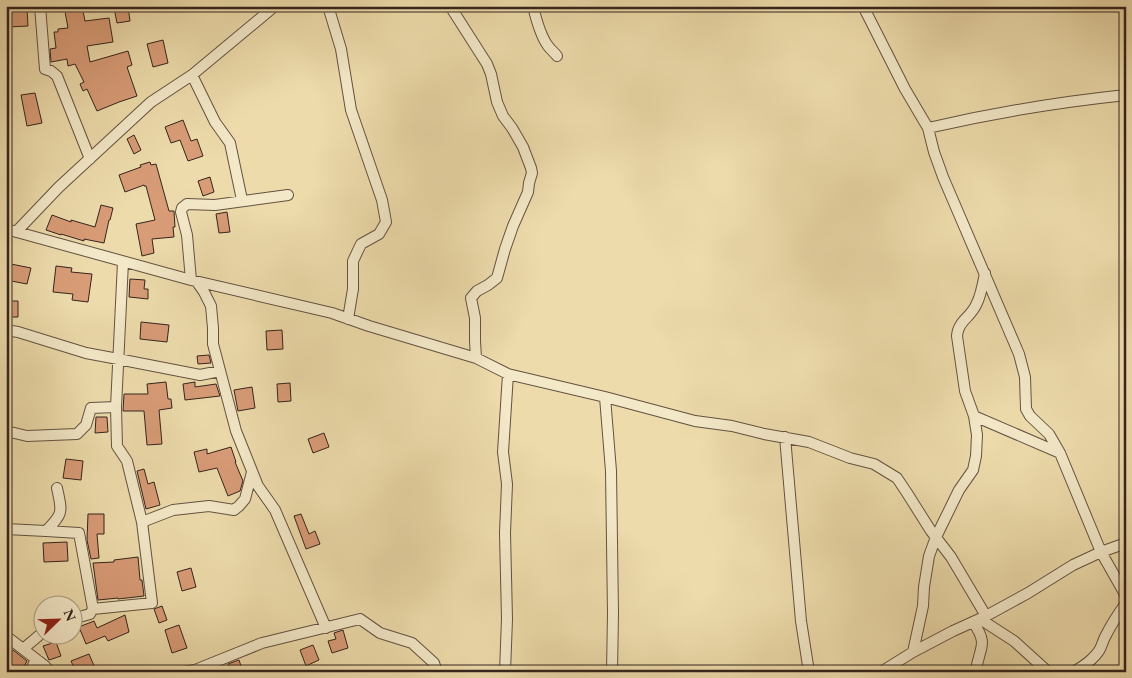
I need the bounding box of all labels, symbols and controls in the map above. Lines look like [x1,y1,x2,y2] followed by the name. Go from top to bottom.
[32,596,82,646] north arrow
[59,606,81,624] text: N

